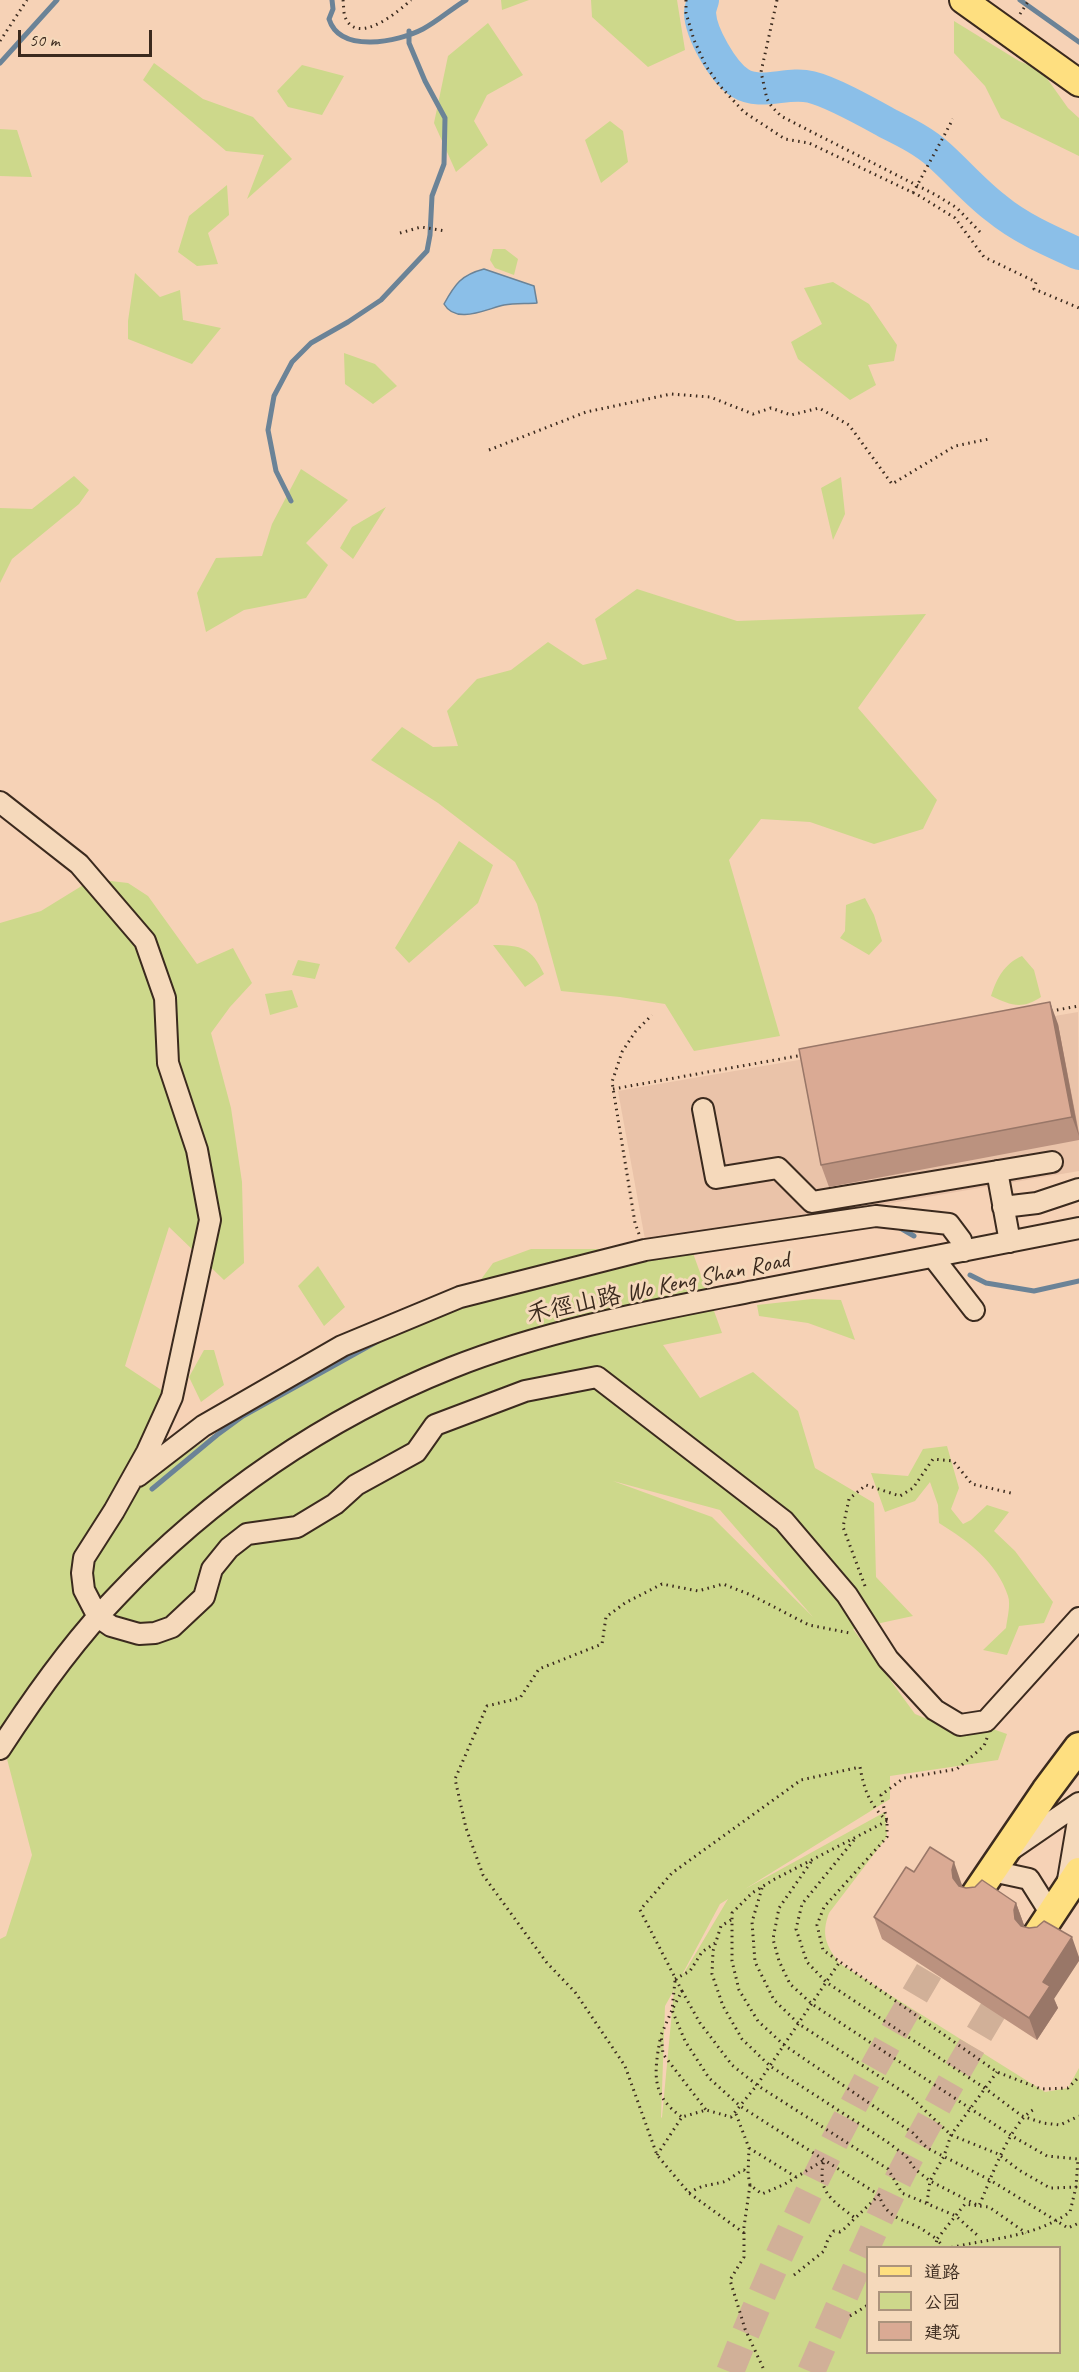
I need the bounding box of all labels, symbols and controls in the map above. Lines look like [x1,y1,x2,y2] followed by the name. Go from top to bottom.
[21,18,154,56] scale bar
[29,29,60,51] text: 50 m
[524,1246,792,1330] street label: 禾徑山路 Wo Keng Shan Road
[866,2246,1061,2354] legend
[924,2261,960,2283] text: 道路
[924,2291,960,2313] text: 公园
[924,2321,960,2343] text: 建筑

